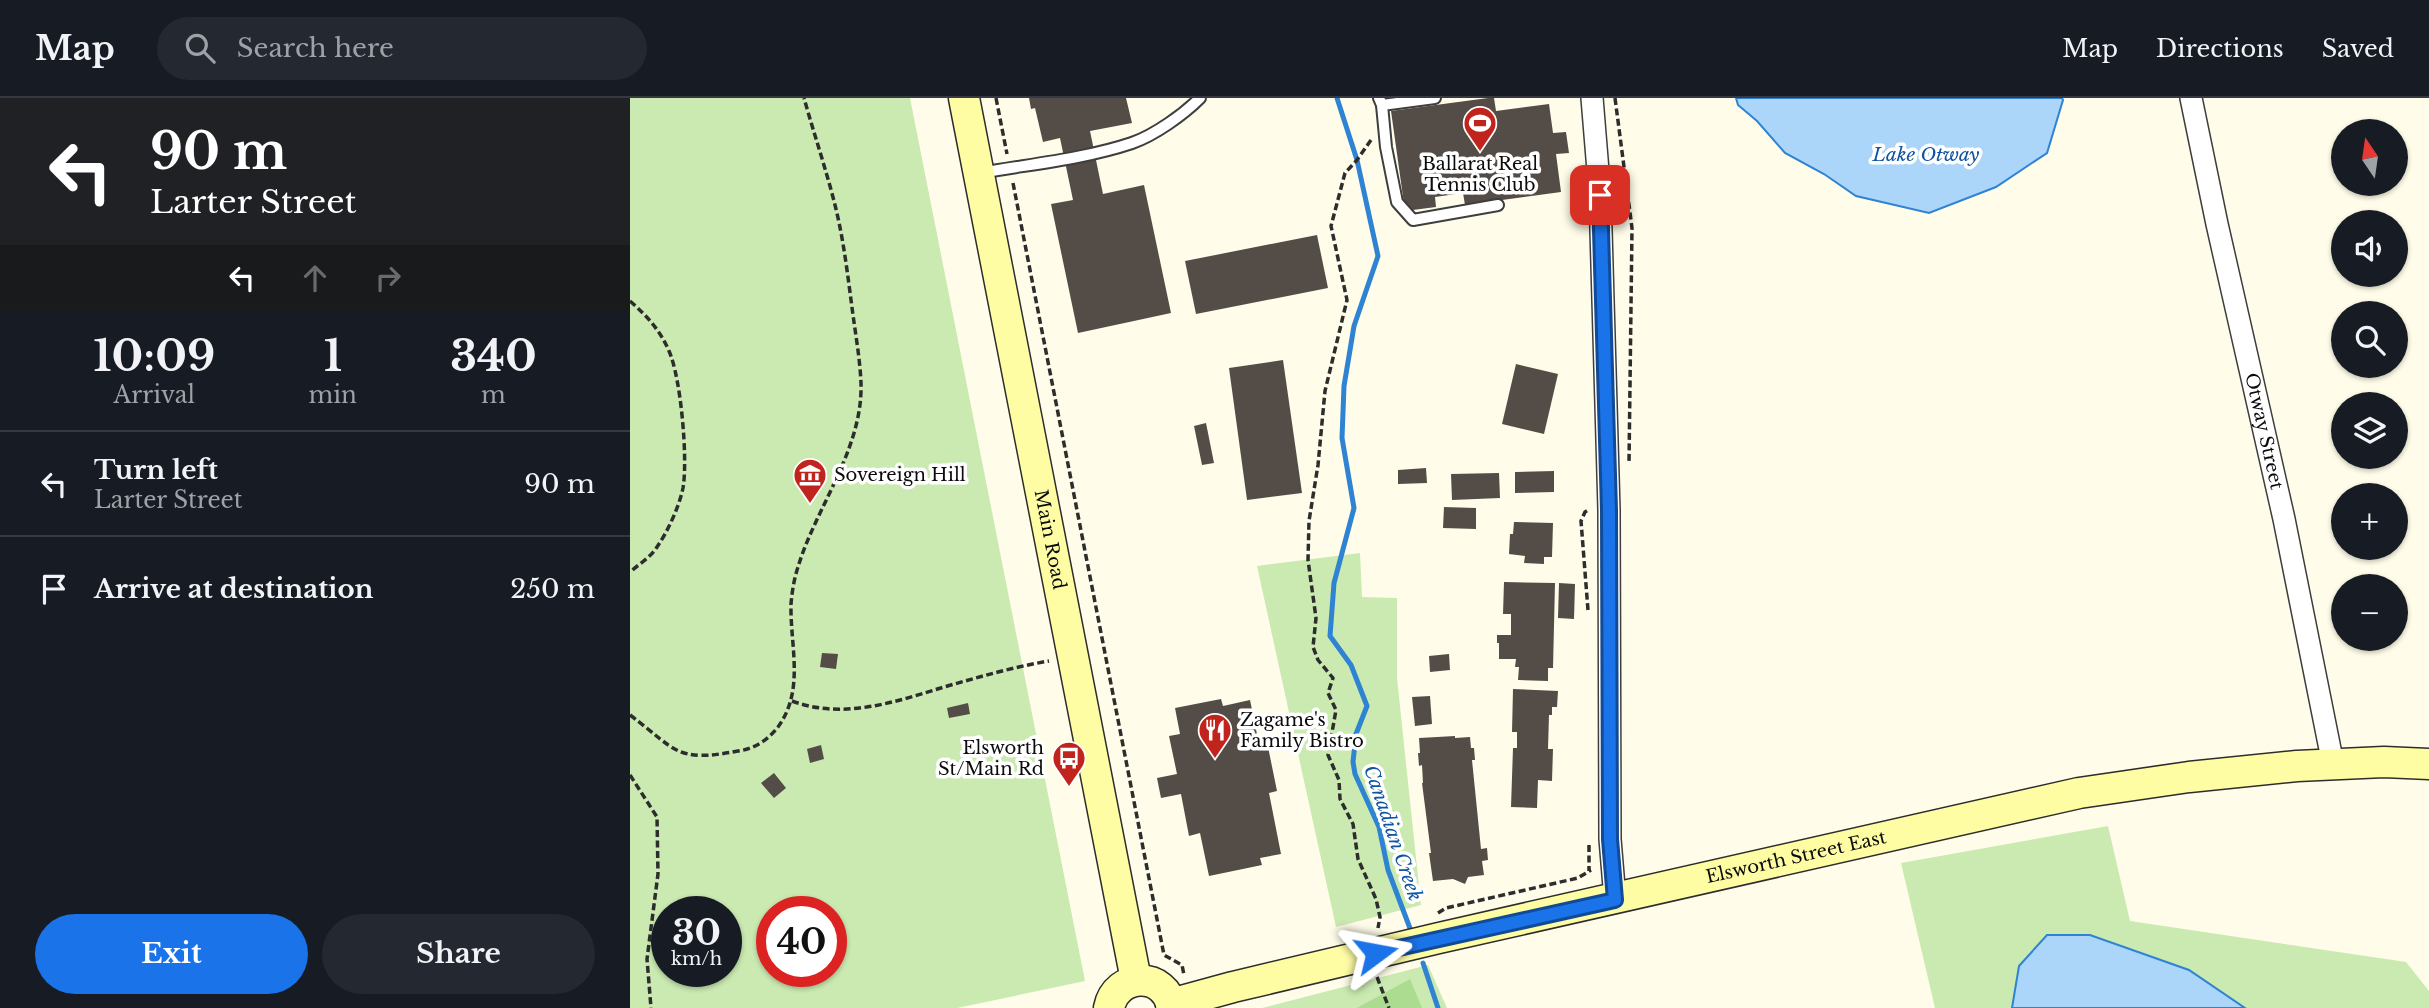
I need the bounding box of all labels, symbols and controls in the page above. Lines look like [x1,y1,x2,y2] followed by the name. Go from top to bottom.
[157,17,647,80] search box
[35,28,115,69] text: Map
[181,29,219,67] icon: search
[237,32,394,64] text: Search here
[2062,34,2118,63] text: Map
[2156,34,2284,63] text: Directions
[2322,34,2394,63] text: Saved
[1461,104,1499,153] sports icon: Ballarat Real Tennis Club
[2331,119,2408,196] north arrow
[2331,119,2408,651] map controls
[150,121,287,182] text: 90 m
[35,126,126,217] icon: left
[1872,143,1980,166] water label: Lake Otway
[1422,153,1538,196] place label: Ballarat Real Tennis Club
[1570,165,1630,225] pin
[1581,176,1619,214] icon: arrive
[150,182,357,222] text: Larter Street
[2331,210,2408,287] button: sound
[223,259,261,297] icon: left
[296,259,334,297] icon: ahead
[369,259,407,297] icon: right
[2331,301,2408,378] button: search
[93,330,215,382] text: 10:09
[324,330,342,382] text: 1
[450,330,537,382] text: 340
[2240,371,2288,492] street label: Otway Street
[114,381,195,409] text: Arrival
[309,381,357,409] text: min
[481,381,506,409] text: m
[2331,392,2408,469] button: layers
[94,454,218,486] text: Turn left
[791,456,829,505] museum icon: Sovereign Hill
[834,464,966,486] place label: Sovereign Hill
[35,465,73,503] icon: left
[524,468,595,500] text: 90 m
[2331,483,2408,560] button: +
[94,486,242,514] text: Larter Street
[1030,488,1071,591] street label: Main Road
[35,570,73,608] icon: arrive
[94,573,374,605] text: Arrive at destination
[510,573,595,605] text: 250 m
[2331,574,2408,651] button: −
[1240,709,1364,752] place label: Zagame's Family Bistro
[1196,711,1234,760] restaurant icon: Zagame's Family Bistro
[938,737,1044,780] place label: Elsworth St/Main Rd
[1050,739,1088,788] bus stop icon: Elsworth St/Main Rd
[1359,762,1427,904] water label: Canadian Creek
[1704,826,1888,888] street label: Elsworth Street East
[756,896,847,987] speed limit sign: 40
[672,911,721,954] text: 30
[35,914,308,994] button: Exit
[322,914,595,994] button: Share
[1339,916,1413,990] position arrow
[671,948,722,970] text: km/h

